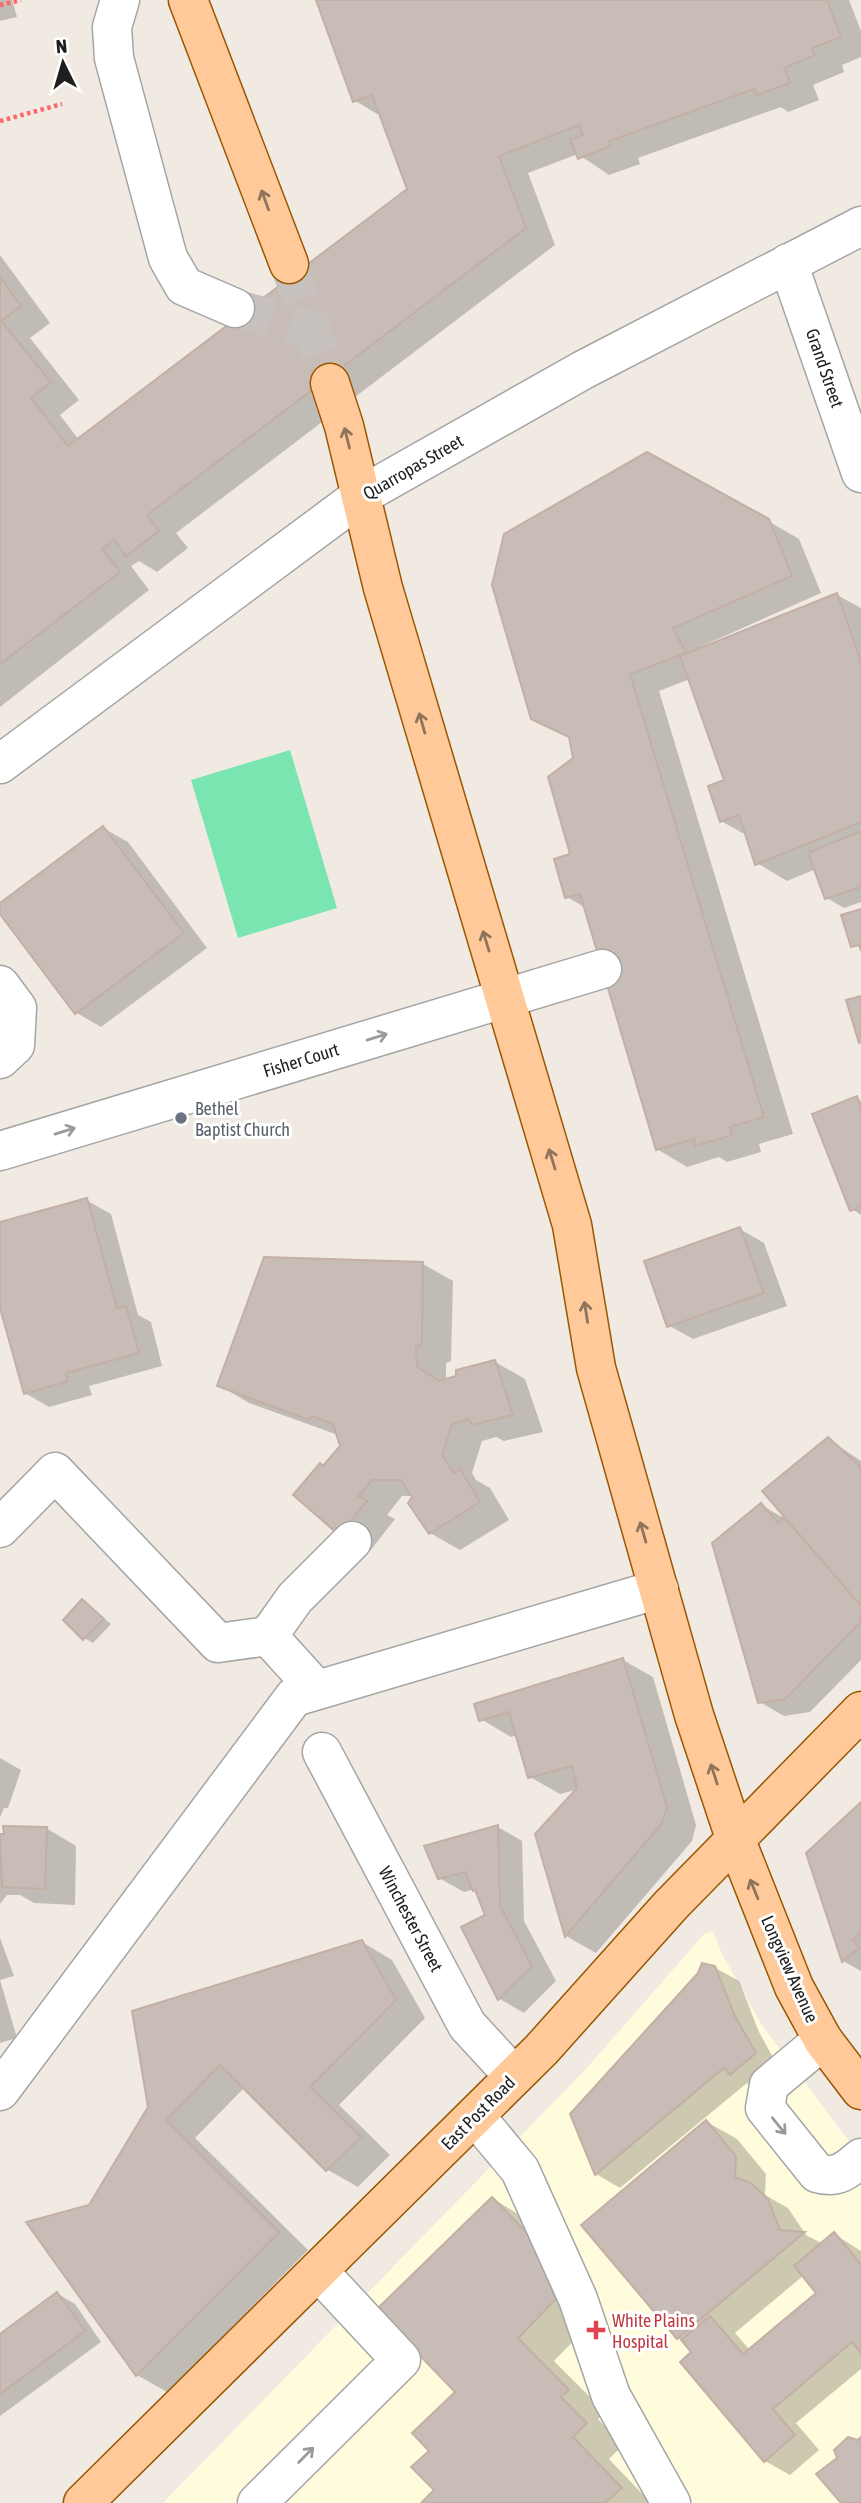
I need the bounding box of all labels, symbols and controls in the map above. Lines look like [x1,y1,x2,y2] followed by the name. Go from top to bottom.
[28,28,98,98] north arrow
[55,35,68,58] text: N
[258,189,270,211] one-way arrow
[802,326,848,410] street label: Grand Street
[340,428,353,450] one-way arrow
[359,430,467,504] street label: Quarropas Street
[415,712,428,734] one-way arrow
[479,931,492,953] one-way arrow
[366,1030,388,1043] one-way arrow
[261,1039,341,1081] street label: Fisher Court
[195,1098,290,1140] place label: Bethel Baptist Church
[173,1110,189,1126] marker: Bethel Baptist Church
[54,1124,76,1137] one-way arrow
[545,1148,558,1170] one-way arrow
[579,1301,592,1324] one-way arrow
[635,1521,648,1543] one-way arrow
[706,1763,719,1785] one-way arrow
[374,1863,448,1975] street label: Winchester Street
[747,1879,760,1900] one-way arrow
[757,1912,823,2026] street label: Longview Avenue
[437,2072,519,2154] street label: East Post Road
[771,2117,787,2135] one-way arrow
[612,2310,695,2352] place label: White Plains Hospital
[586,2320,606,2340] marker: White Plains Hospital
[297,2446,314,2463] one-way arrow

